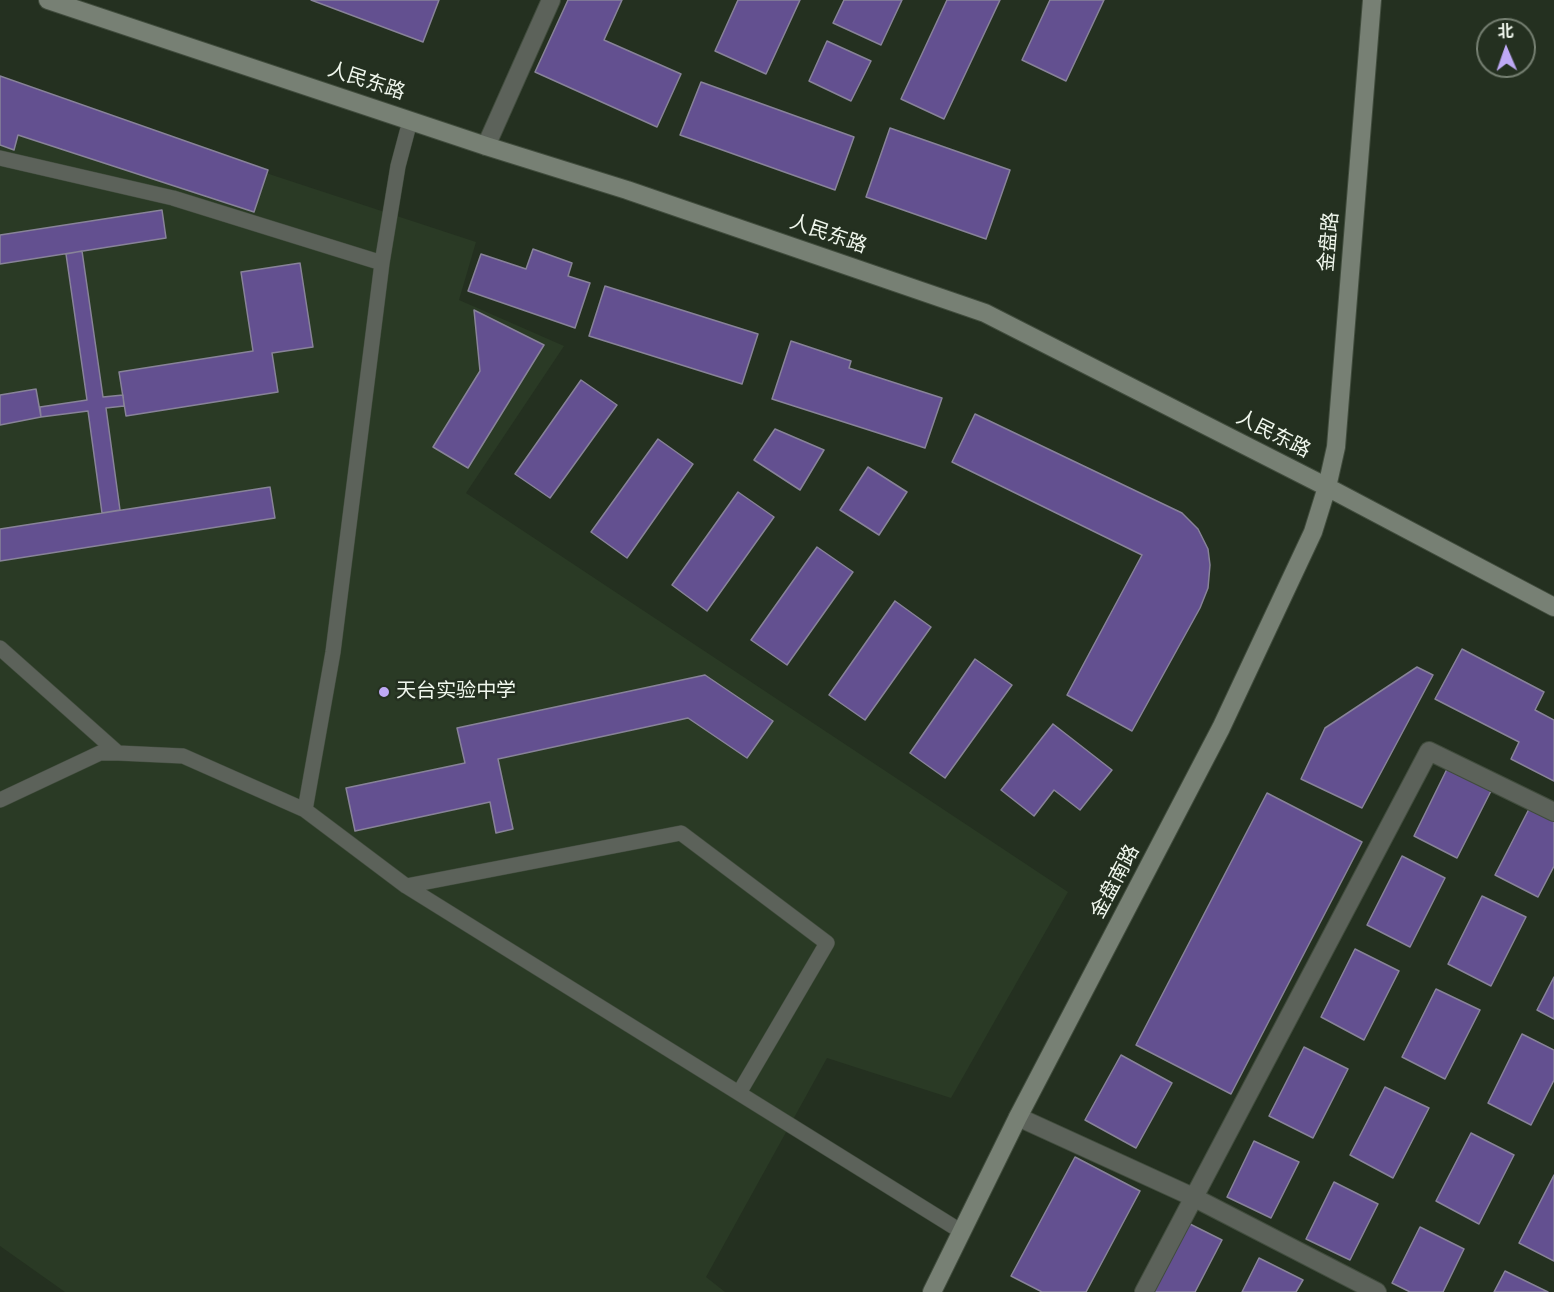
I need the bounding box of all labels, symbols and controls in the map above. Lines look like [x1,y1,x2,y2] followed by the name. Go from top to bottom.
[1476,18,1536,78] north arrow
[1497,20,1514,43] text: 北
[324,58,408,106] street label: 人民东路
[786,211,870,259] street label: 人民东路
[1315,211,1345,273] street label: 金盘路
[1232,406,1314,464] street label: 人民东路
[396,680,516,704] place label: 天台实验中学
[377,685,391,699] marker: 天台实验中学
[1087,841,1145,923] street label: 金盘南路

